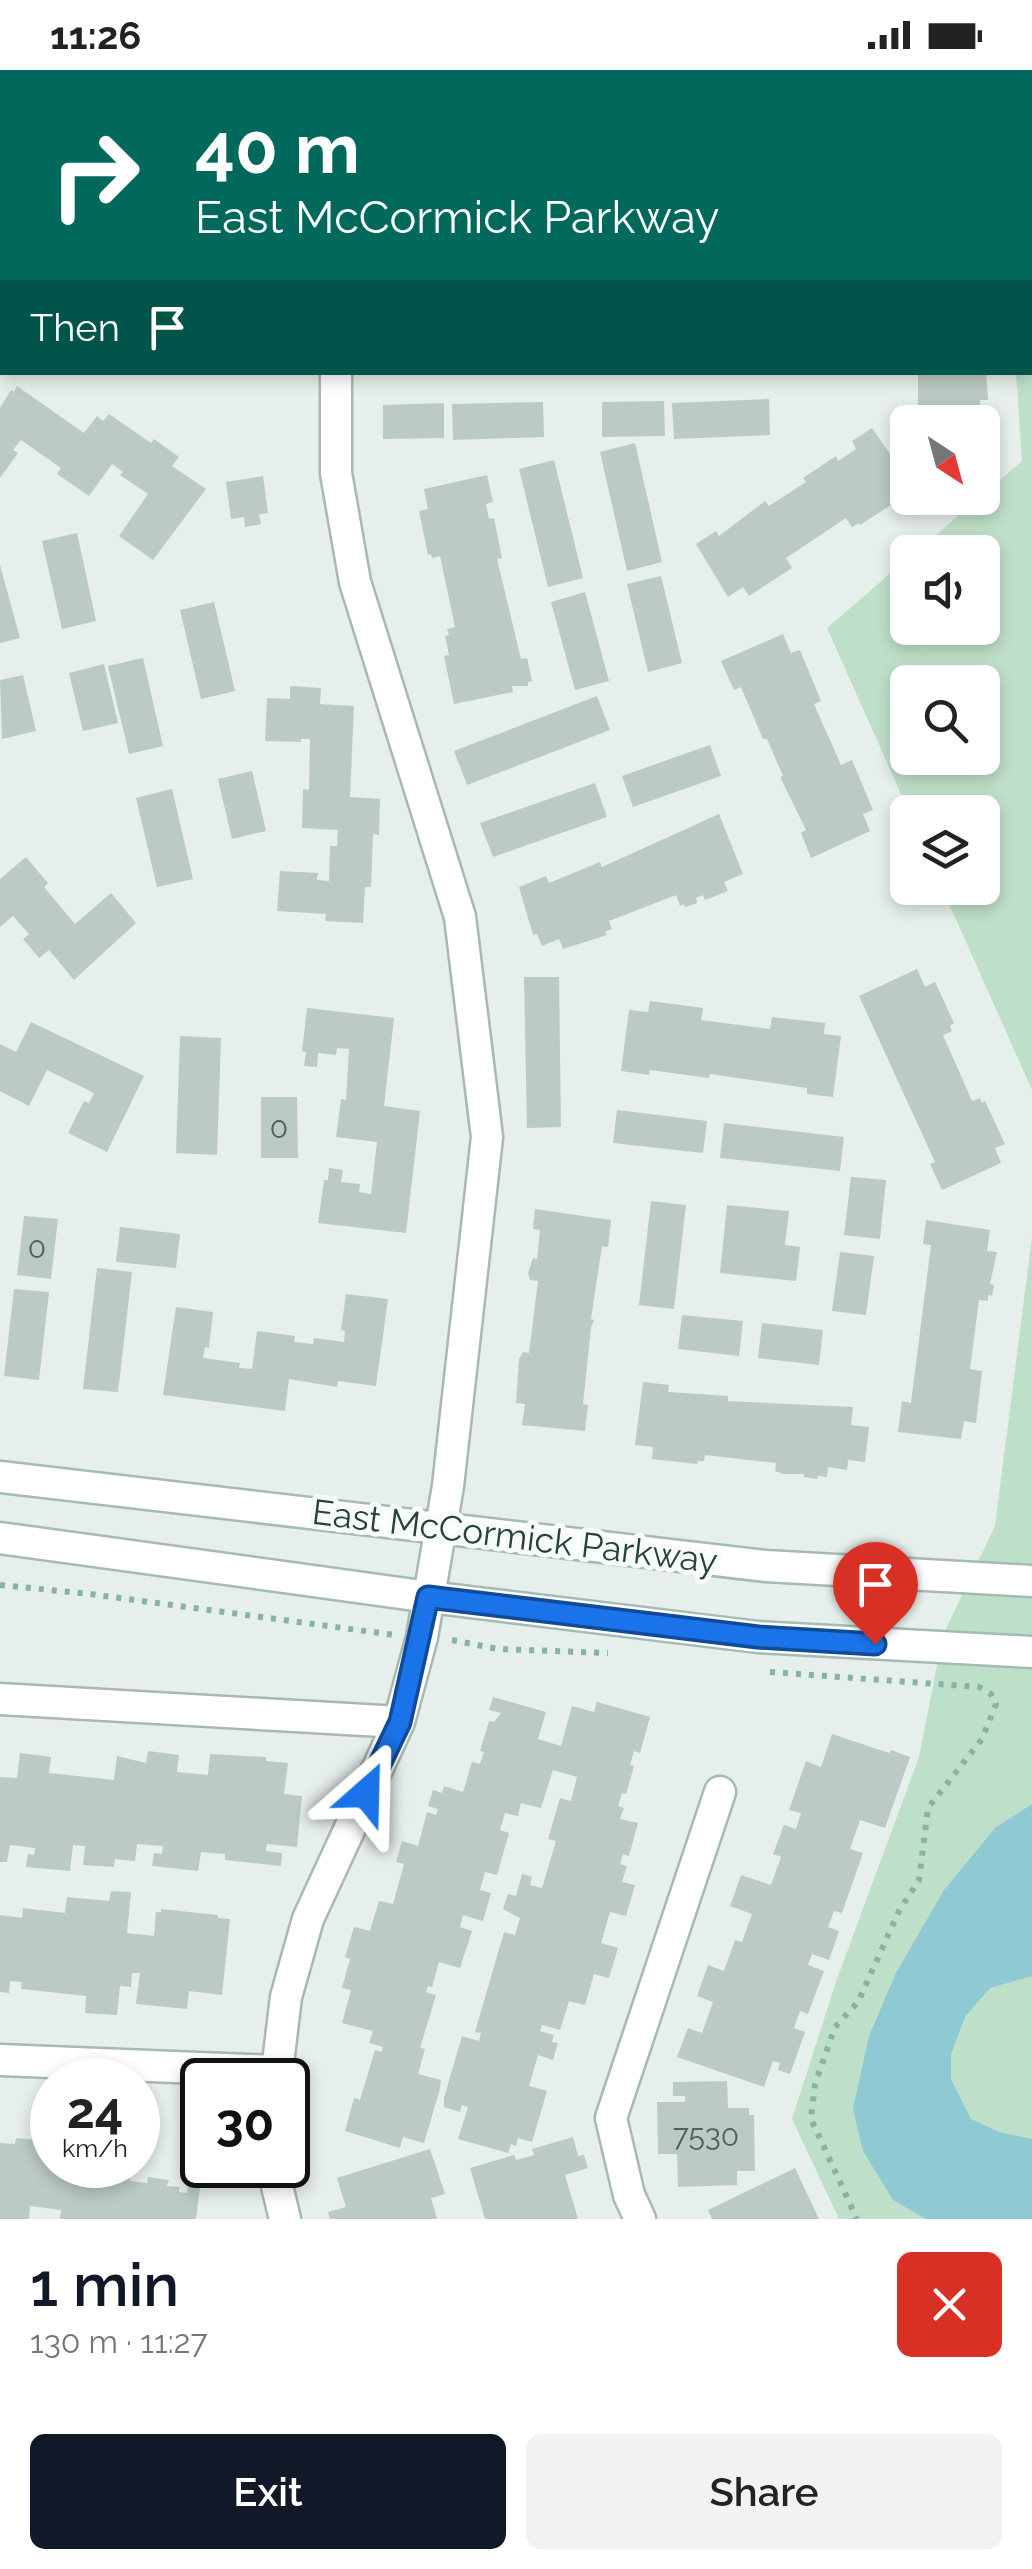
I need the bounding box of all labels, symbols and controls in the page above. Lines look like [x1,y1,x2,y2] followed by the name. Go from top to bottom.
[50,13,141,58] text: 11:26
[195,107,360,189] text: 40 m
[30,110,160,240] icon: right
[195,191,719,244] text: East McCormick Parkway
[140,300,195,355] icon: arrive
[30,305,120,350] text: Then
[890,405,1000,515] north arrow
[890,405,1000,905] map controls
[890,535,1000,645] button: sound
[890,665,1000,775] button: search
[890,795,1000,905] button: layers
[270,1110,288,1145] house number: 0
[28,1230,46,1265] house number: 0
[310,1491,720,1581] street label: East McCormick Parkway
[833,1542,918,1645] pin
[848,1557,903,1612] icon: arrive
[314,1741,418,1845] position arrow
[180,2058,310,2188] speed limit sign: 30
[67,2081,123,2140] text: 24
[673,2118,739,2153] house number: 7530
[62,2133,128,2163] text: km/h
[30,2250,179,2320] text: 1 min
[897,2252,1002,2357] button: close
[30,2323,208,2360] text: 130 m · 11:27
[30,2434,506,2549] button: Exit
[526,2434,1002,2549] button: Share

